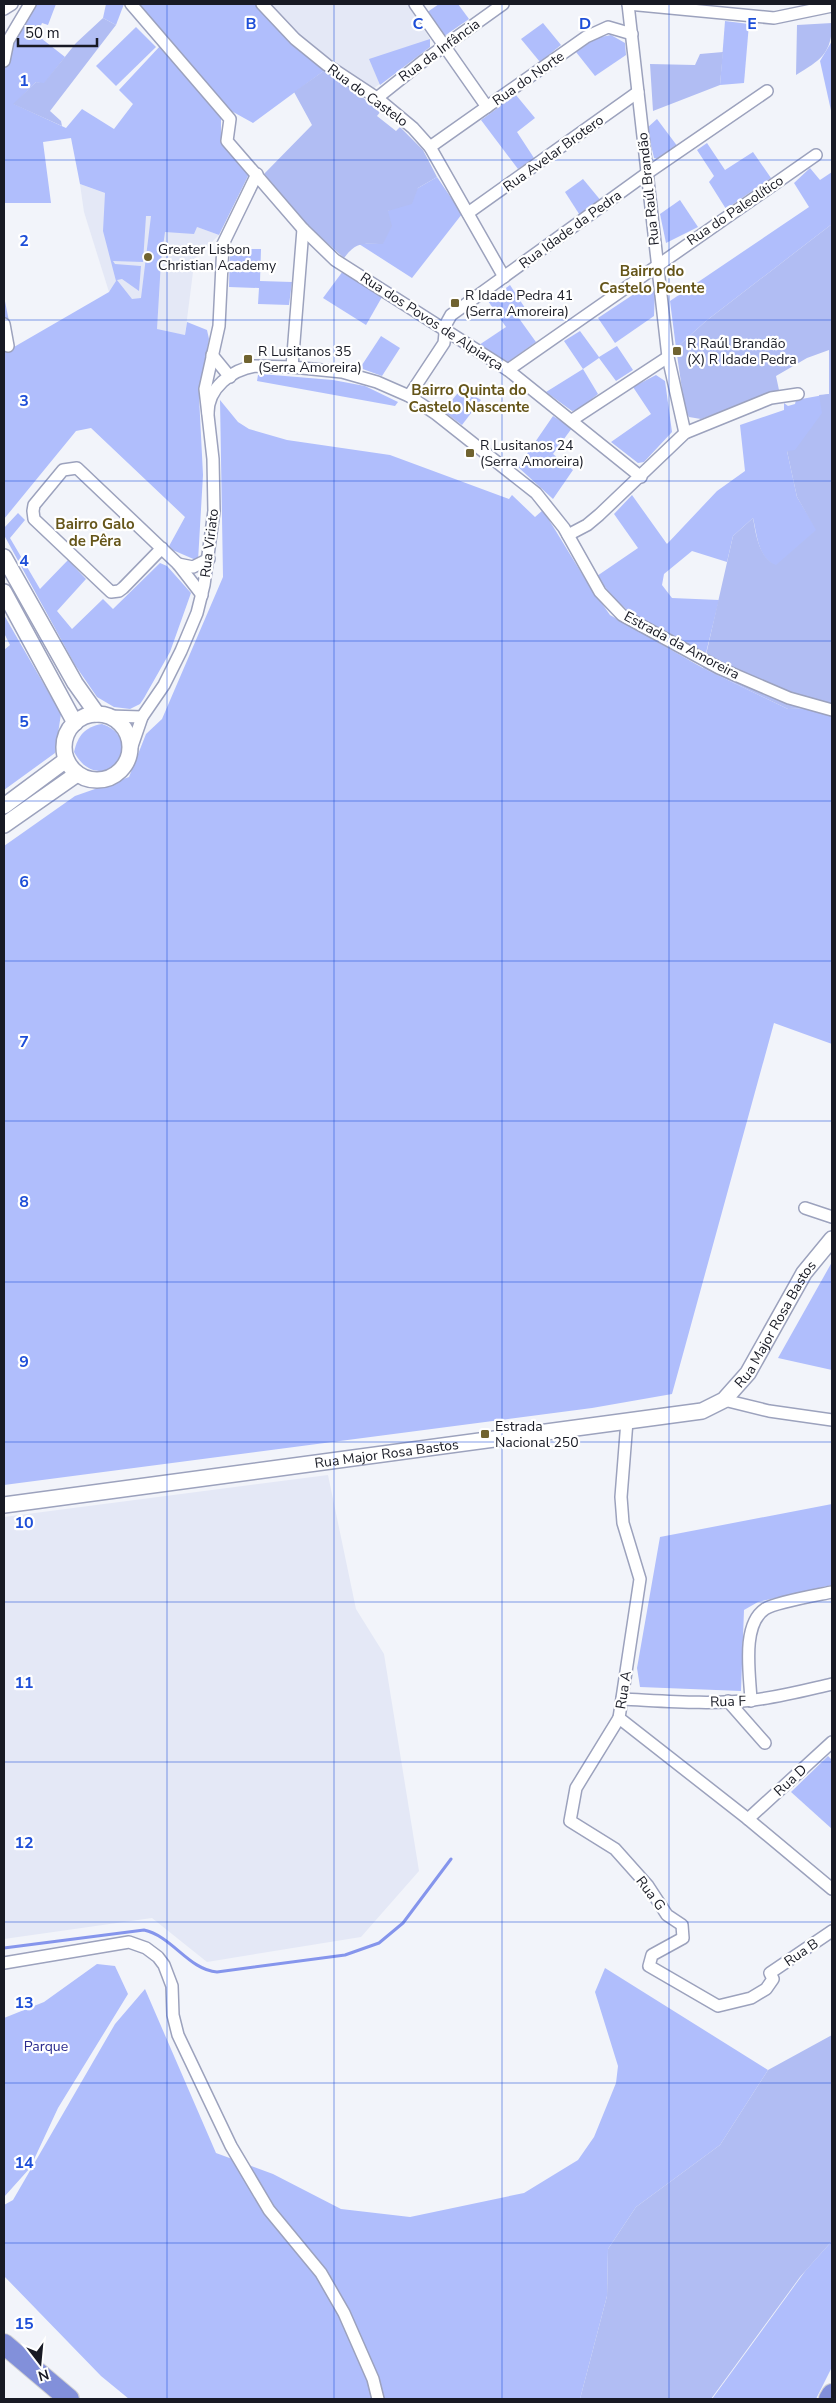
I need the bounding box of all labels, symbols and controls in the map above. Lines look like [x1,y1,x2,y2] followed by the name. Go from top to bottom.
[245,13,257,35] text: B
[413,13,424,35] text: C
[579,13,591,35] text: D
[747,13,757,35] text: E
[395,14,484,86] street label: Rua da Infância
[18,15,96,47] scale bar
[25,23,60,43] text: 50 m
[489,47,568,110] street label: Rua do Norte
[324,60,412,131] street label: Rua do Castelo
[19,70,29,92] text: 1
[499,110,608,196] street label: Rua Avelar Brotero
[633,131,664,247] street label: Rua Raúl Brandão
[683,171,787,250] street label: Rua do Paleolítico
[515,186,625,273] street label: Rua Idade da Pedra
[19,230,29,252] text: 2
[158,240,277,275] place label: Greater Lisbon Christian Academy
[142,251,154,263] marker: Greater Lisbon Christian Academy
[599,261,705,298] district label: Bairro do Castelo Poente
[356,268,507,375] street label: Rua dos Povos de Alpiarça
[465,286,573,321] place label: R Idade Pedra 41 (Serra Amoreira)
[449,297,461,309] marker: R Idade Pedra 41 (Serra Amoreira)
[687,334,797,369] place label: R Raúl Brandão (X) R Idade Pedra
[258,342,362,377] place label: R Lusitanos 35 (Serra Amoreira)
[671,345,683,357] marker: R Raúl Brandão (X) R Idade Pedra
[242,353,254,365] marker: R Lusitanos 35 (Serra Amoreira)
[409,380,529,417] district label: Bairro Quinta do Castelo Nascente
[19,390,29,412] text: 3
[480,436,584,471] place label: R Lusitanos 24 (Serra Amoreira)
[464,447,476,459] marker: R Lusitanos 24 (Serra Amoreira)
[196,507,223,579] street label: Rua Viriato
[55,514,135,551] district label: Bairro Galo de Pêra
[19,550,29,572] text: 4
[621,607,743,684] street label: Estrada da Amoreira
[19,711,29,733] text: 5
[19,871,29,893] text: 6
[19,1031,29,1053] text: 7
[19,1191,29,1213] text: 8
[730,1256,821,1392] street label: Rua Major Rosa Bastos
[19,1351,29,1373] text: 9
[495,1417,579,1452] place label: Estrada Nacional 250
[479,1428,491,1440] marker: Estrada Nacional 250
[313,1435,460,1473] street label: Rua Major Rosa Bastos
[14,1512,34,1534] text: 10
[611,1670,636,1711] street label: Rua A
[14,1672,34,1694] text: 11
[710,1691,747,1712] street label: Rua F
[770,1760,811,1800] street label: Rua D
[14,1832,34,1854] text: 12
[631,1872,670,1914] street label: Rua G
[780,1934,822,1971] street label: Rua B
[14,1992,34,2014] text: 13
[24,2037,68,2056] park label: Parque
[14,2152,34,2174] text: 14
[14,2313,34,2335] text: 15
[15,2338,65,2388] north arrow
[36,2364,51,2386] text: N

